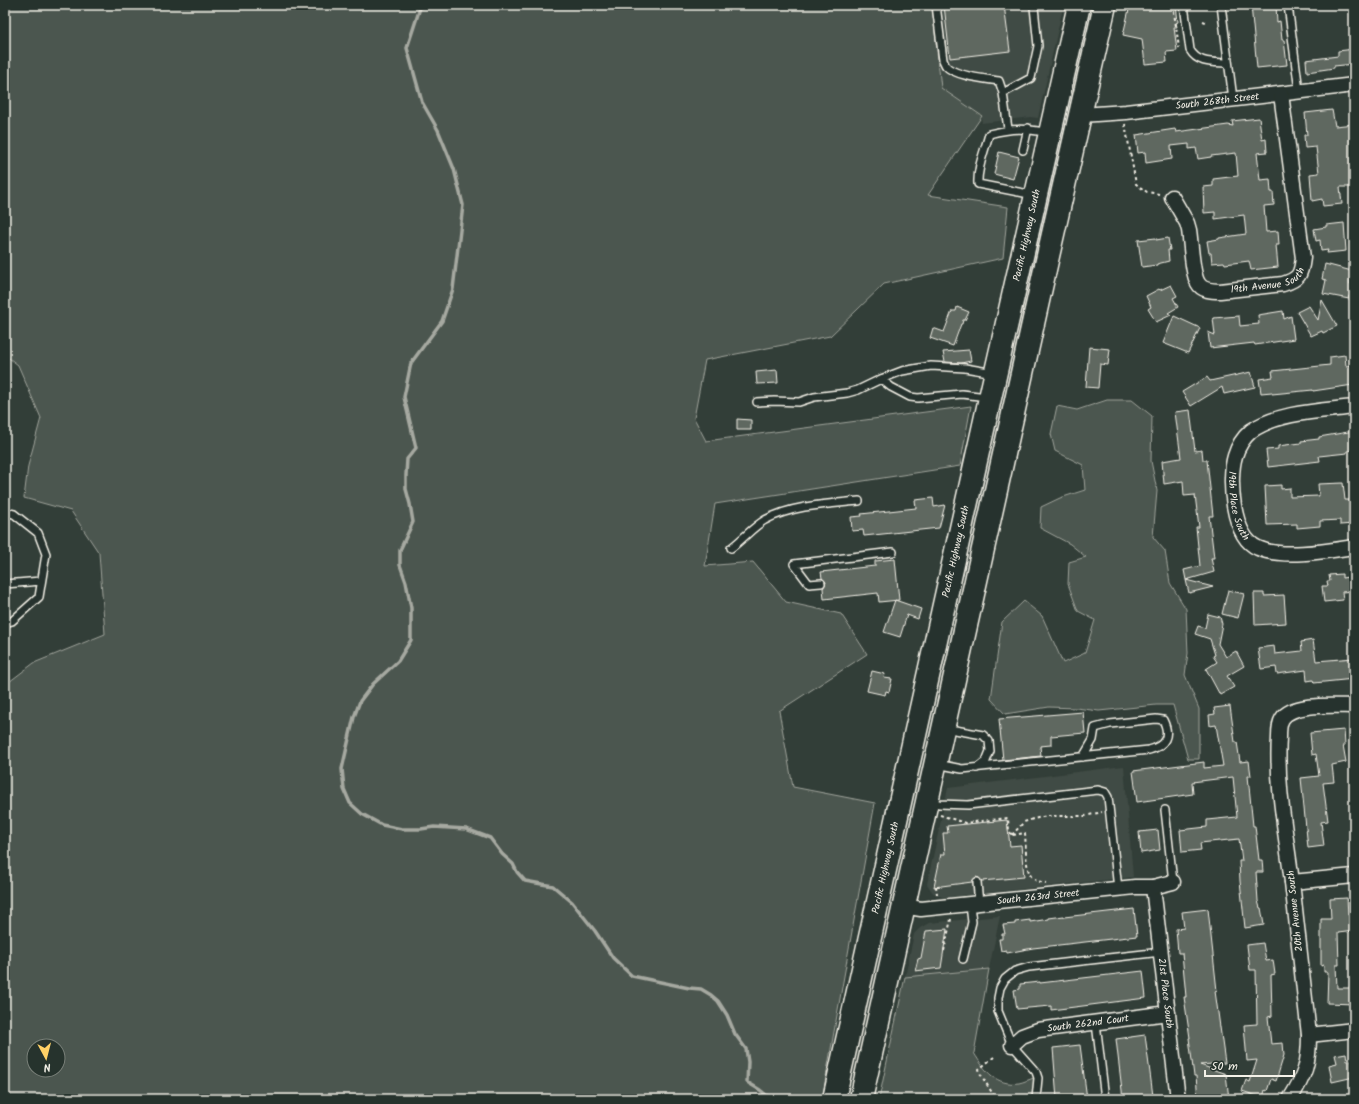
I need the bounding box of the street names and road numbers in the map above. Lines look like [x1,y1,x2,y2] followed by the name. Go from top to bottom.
[1175,88,1260,114] street label: South 268th Street
[1009,188,1045,283] street label: Pacific Highway South
[1230,266,1309,298] street label: 19th Avenue South
[1224,471,1254,544] street label: 19th Place South
[938,504,974,599] street label: Pacific Highway South
[867,820,904,915] street label: Pacific Highway South
[1283,870,1307,952] street label: 20th Avenue South
[996,885,1080,909] street label: South 263rd Street
[1153,957,1178,1029] street label: 21st Place South
[1046,1010,1130,1037] street label: South 262nd Court

